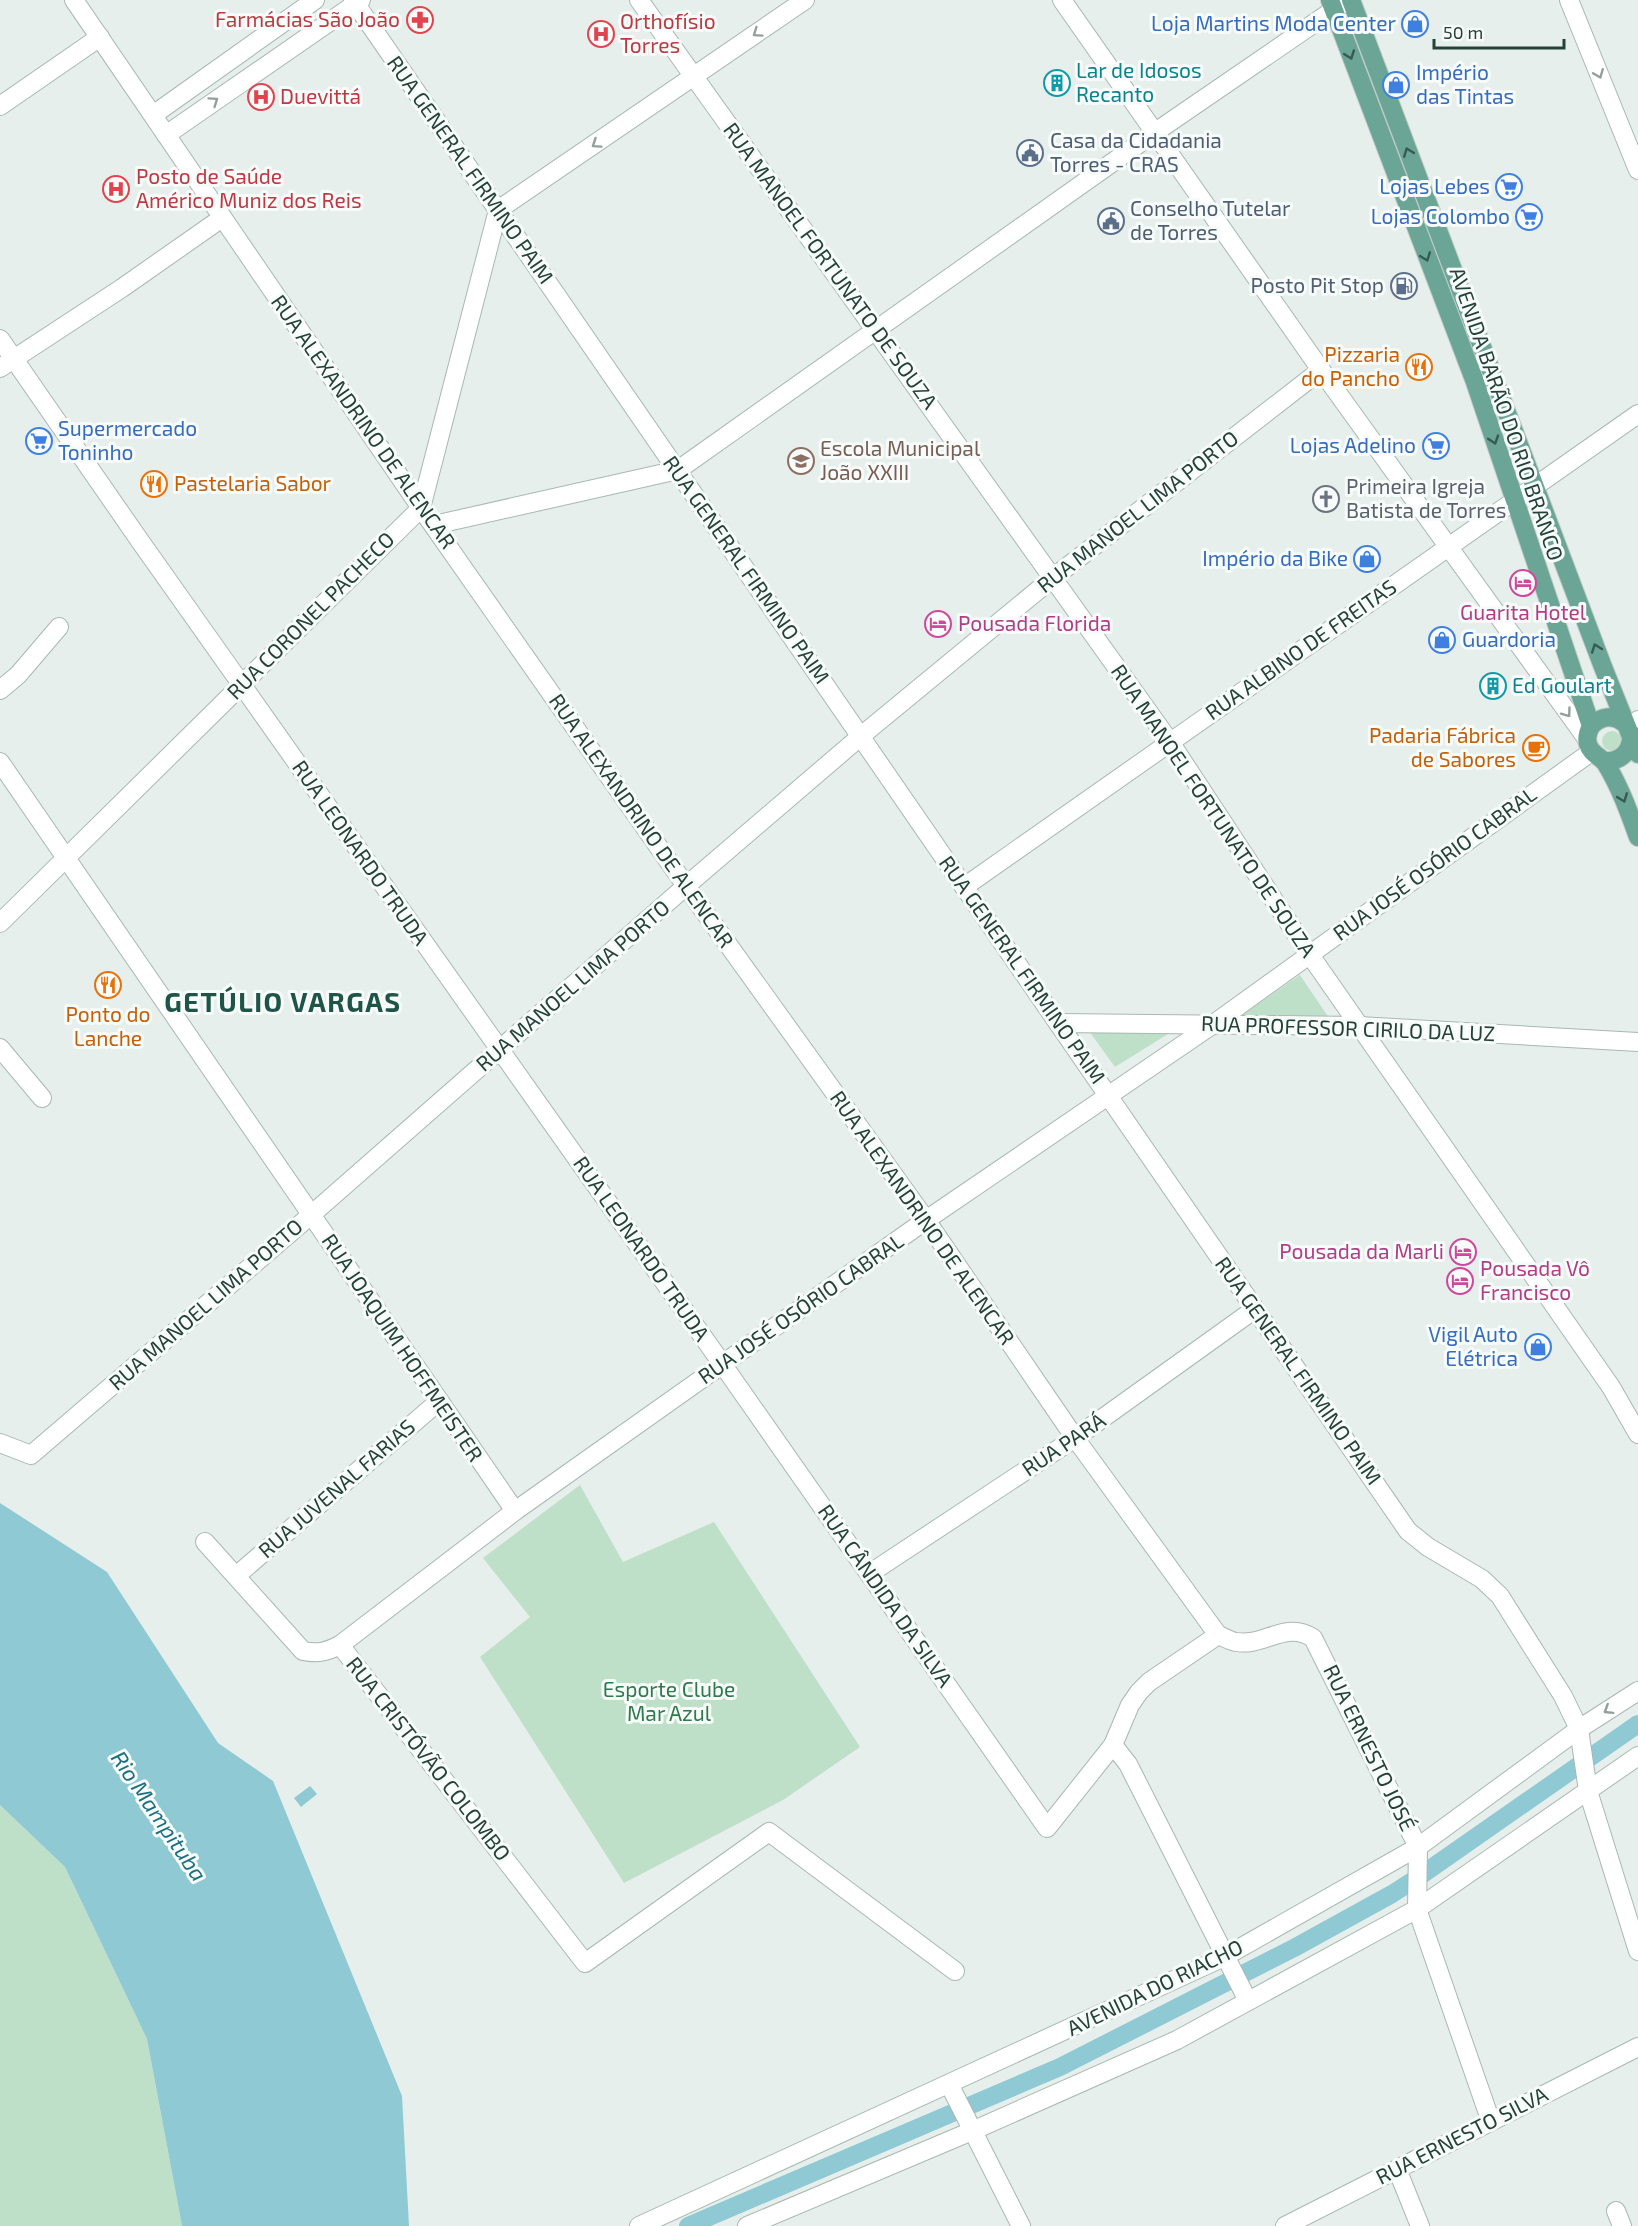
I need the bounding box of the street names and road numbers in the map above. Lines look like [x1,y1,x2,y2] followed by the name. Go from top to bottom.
[383,50,560,288] street label: RUA GENERAL FIRMINO PAIM
[719,117,944,413] street label: RUA MANOEL FORTUNATO DE SOUZA
[1445,264,1569,563] street label: AVENIDA BARÃO DO RIO BRANCO
[267,289,462,553] street label: RUA ALEXANDRINO DE ALENCAR
[1032,425,1243,597] street label: RUA MANOEL LIMA PORTO
[659,450,836,688] street label: RUA GENERAL FIRMINO PAIM
[221,526,399,704] street label: RUA CORONEL PACHECO
[1200,573,1400,724] street label: RUA ALBINO DE FREITAS
[1107,659,1322,961] street label: RUA MANOEL FORTUNATO DE SOUZA
[545,688,740,952] street label: RUA ALEXANDRINO DE ALENCAR
[288,755,434,949] street label: RUA LEONARDO TRUDA
[1328,781,1541,945] street label: RUA JOSÉ OSÓRIO CABRAL
[935,850,1112,1088] street label: RUA GENERAL FIRMINO PAIM
[470,894,674,1076] street label: RUA MANOEL LIMA PORTO
[1201,1010,1496,1045] street label: RUA PROFESSOR CIRILO DA LUZ
[826,1085,1021,1349] street label: RUA ALEXANDRINO DE ALENCAR
[569,1151,715,1345] street label: RUA LEONARDO TRUDA
[103,1213,307,1395] street label: RUA MANOEL LIMA PORTO
[693,1227,908,1388] street label: RUA JOSÉ OSÓRIO CABRAL
[317,1228,489,1466] street label: RUA JOAQUIM HOFFMEISTER
[1211,1251,1388,1489] street label: RUA GENERAL FIRMINO PAIM
[1017,1407,1109,1481] street label: RUA PARÁ
[253,1413,419,1563] street label: RUA JUVENAL FARIAS
[814,1499,959,1691] street label: RUA CÂNDIDA DA SILVA
[342,1651,516,1865] street label: RUA CRISTÓVÃO COLOMBO
[1319,1660,1422,1835] street label: RUA ERNESTO JOSÉ
[1062,1933,1246,2040] street label: AVENIDA DO RIACHO
[1371,2081,1551,2189] street label: RUA ERNESTO SILVA

